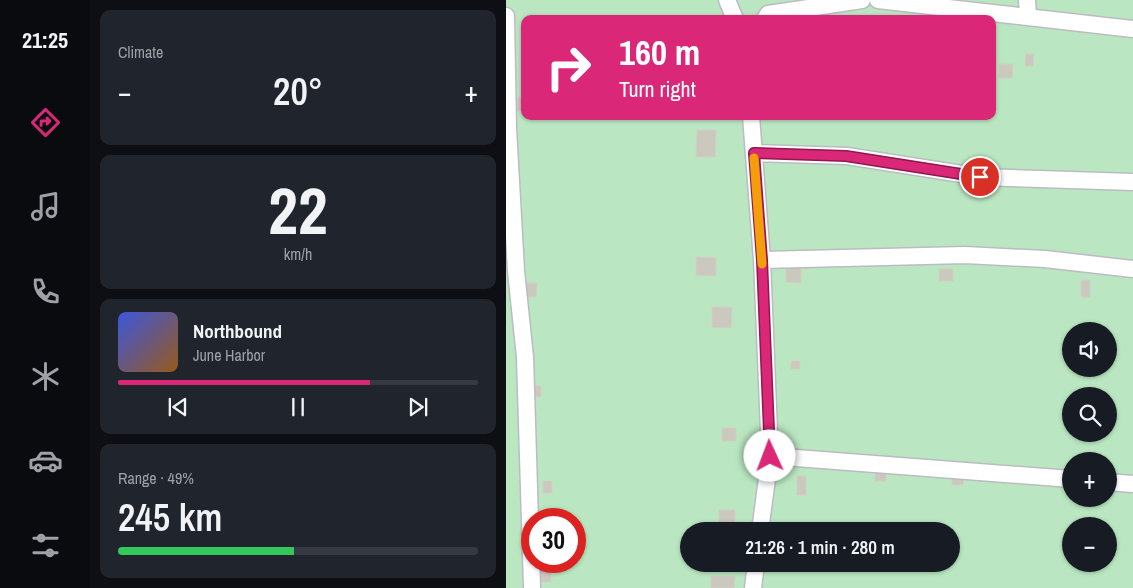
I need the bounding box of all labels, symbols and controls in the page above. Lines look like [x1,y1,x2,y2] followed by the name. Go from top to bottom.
[22,25,68,55] text: 21:25
[619,29,700,76] text: 160 m
[536,35,601,100] icon: right
[118,41,163,63] text: Climate
[273,66,323,117] text: 20°
[118,73,131,111] text: −
[465,73,478,111] text: +
[619,74,696,104] text: Turn right
[28,105,63,140] icon: directions
[959,156,1001,198] pin
[966,163,994,191] icon: arrive
[268,167,328,254] text: 22
[28,189,63,224] icon: music
[284,243,312,265] text: km/h
[28,274,63,309] icon: phone
[193,318,282,344] text: Northbound
[1062,322,1117,572] map controls
[1062,322,1117,377] button: sound
[193,344,265,366] text: June Harbor
[28,359,63,394] icon: climate
[1062,387,1117,442] button: search
[164,393,192,421] icon: previous
[284,393,312,421] icon: pause
[404,393,432,421] icon: next
[743,429,795,481] position arrow
[28,443,63,478] icon: car
[1062,452,1117,507] button: +
[118,467,194,489] text: Range · 49%
[118,492,222,543] text: 245 km
[521,508,586,573] speed limit sign: 30
[1062,517,1117,572] button: −
[28,528,63,563] icon: filters
[745,534,895,560] text: 21:26 · 1 min · 280 m

